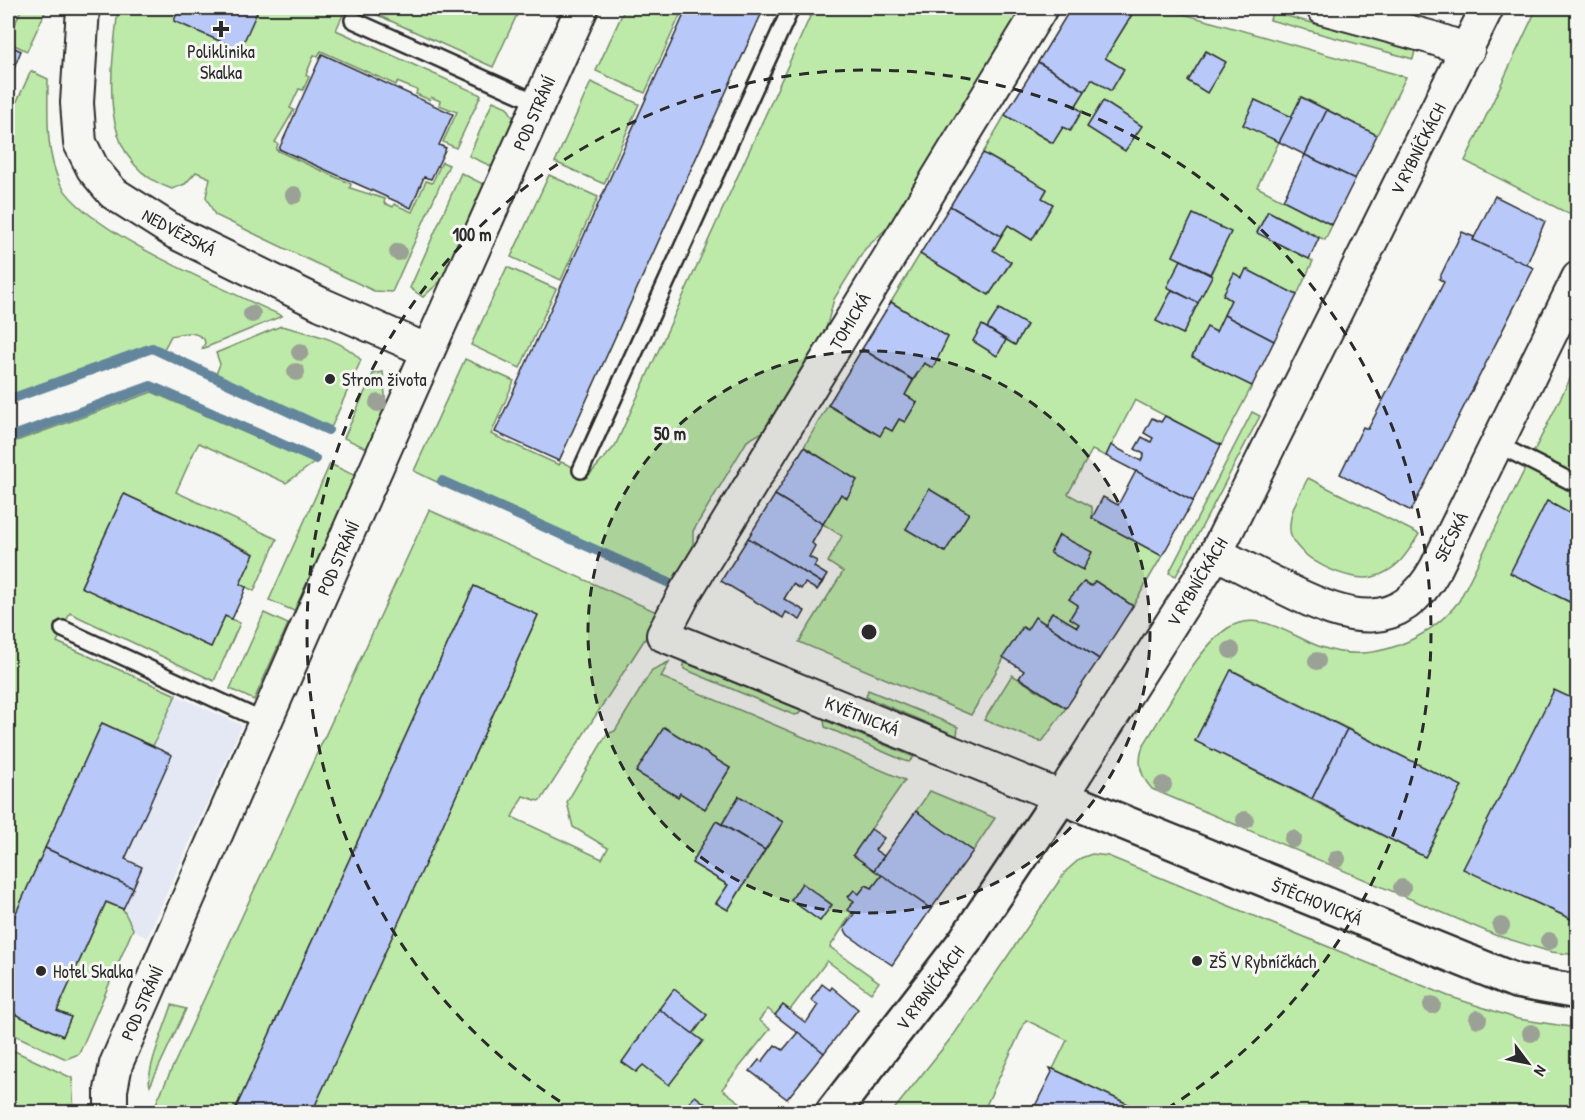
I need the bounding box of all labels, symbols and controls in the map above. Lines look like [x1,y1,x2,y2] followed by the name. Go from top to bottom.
[212,20,230,38] marker: Poliklinika Skalka
[187,39,255,85] place label: Poliklinika Skalka
[507,72,561,154] street label: POD STRÁNÍ
[1384,99,1452,199] street label: V RYBNÍČKÁCH
[138,202,220,262] street label: NEDVĚZSKÁ
[452,222,492,247] text: 100 m
[823,288,877,354] street label: TOMICKÁ
[342,367,426,392] place label: Strom života
[323,372,337,386] marker: Strom života
[654,421,686,446] text: 50 m
[1428,508,1474,566] street label: SEČSKÁ
[311,517,365,599] street label: POD STRÁNÍ
[1161,533,1233,631] street label: V RYBNÍČKÁCH
[859,622,879,642] centre of rings
[821,690,903,742] street label: KVĚTNICKÁ
[1268,873,1366,932] street label: ŠTĚCHOVICKÁ
[890,941,970,1035] street label: V RYBNÍČKÁCH
[1209,949,1317,974] place label: ZŠ V Rybníčkách
[1190,954,1204,968] marker: ZŠ V Rybníčkách
[53,959,133,984] place label: Hotel Skalka
[115,962,169,1044] street label: POD STRÁNÍ
[34,964,48,978] marker: Hotel Skalka
[1498,1033,1558,1093] north arrow
[1529,1062,1552,1081] text: N

